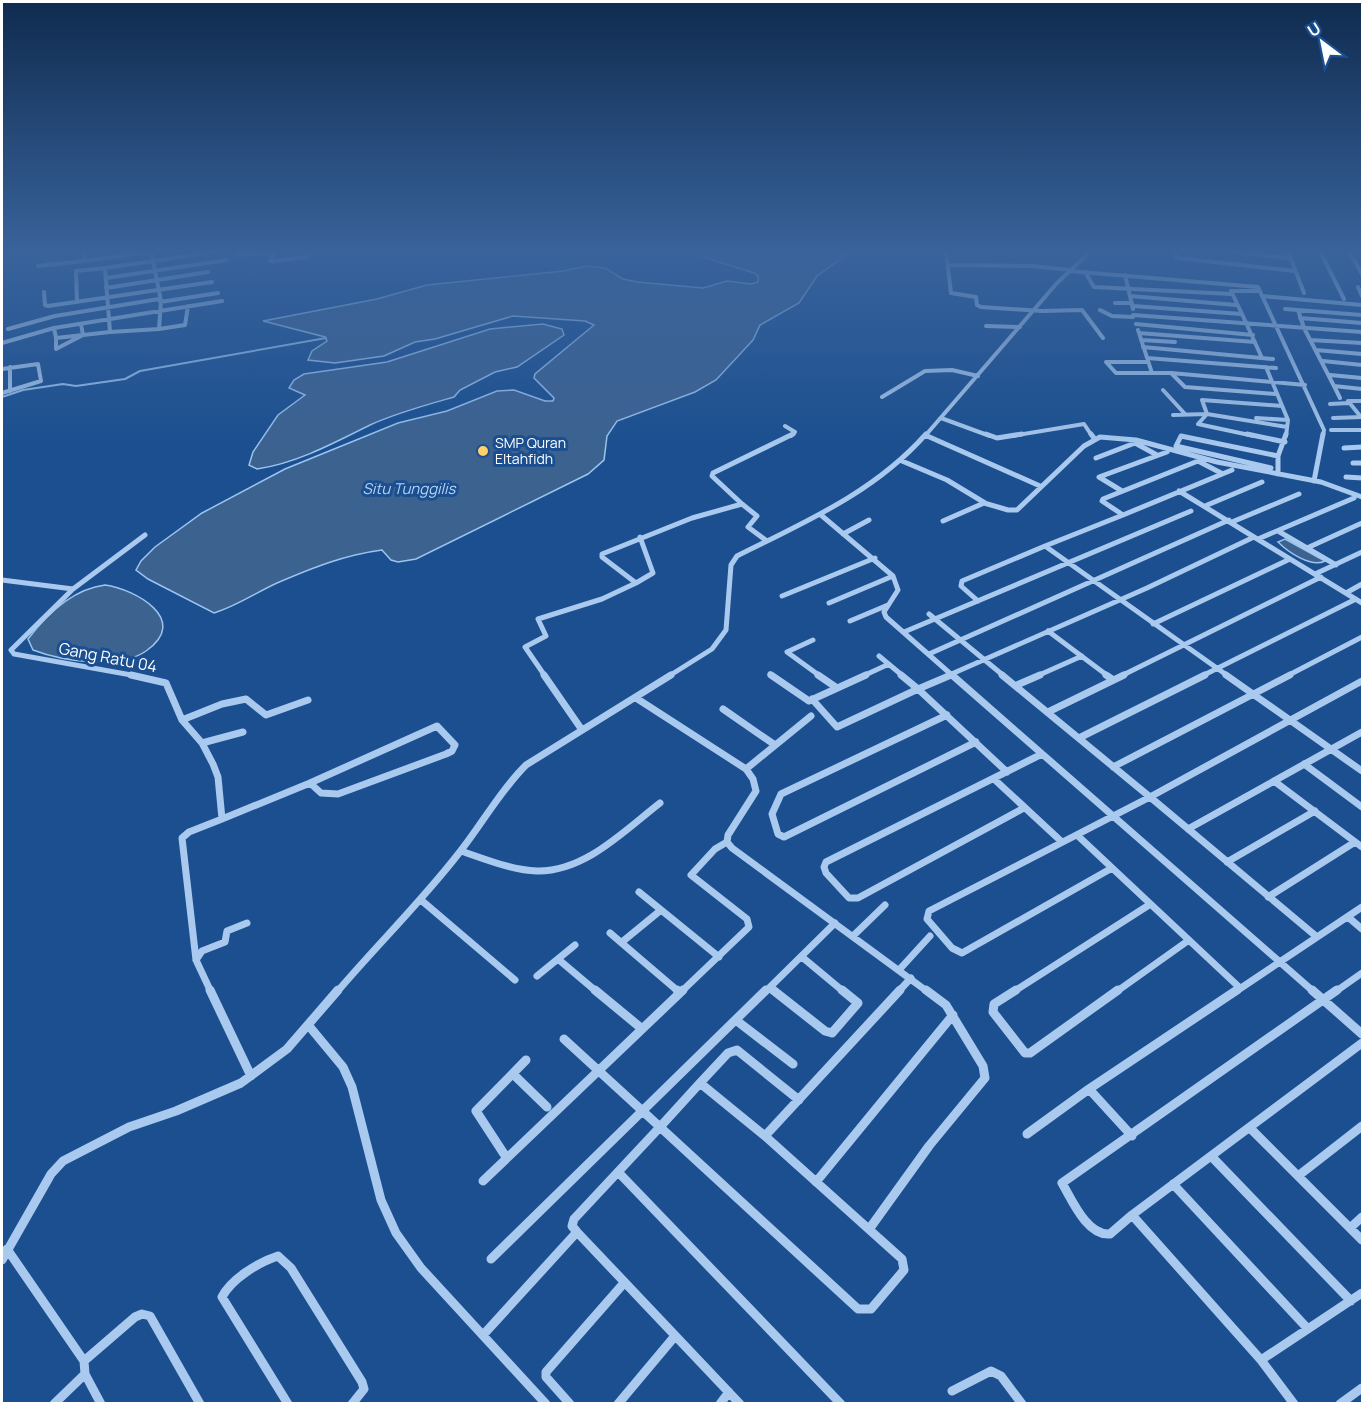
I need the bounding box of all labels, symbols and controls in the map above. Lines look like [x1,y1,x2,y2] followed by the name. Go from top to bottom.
[1292,12,1352,72] north arrow
[1303,17,1325,42] text: U
[495,433,566,468] place label: SMP Quran Eltahfidh
[476,444,490,458] marker: SMP Quran Eltahfidh
[363,478,457,499] water label: Situ Tunggilis
[57,637,159,677] street label: Gang Ratu 04

